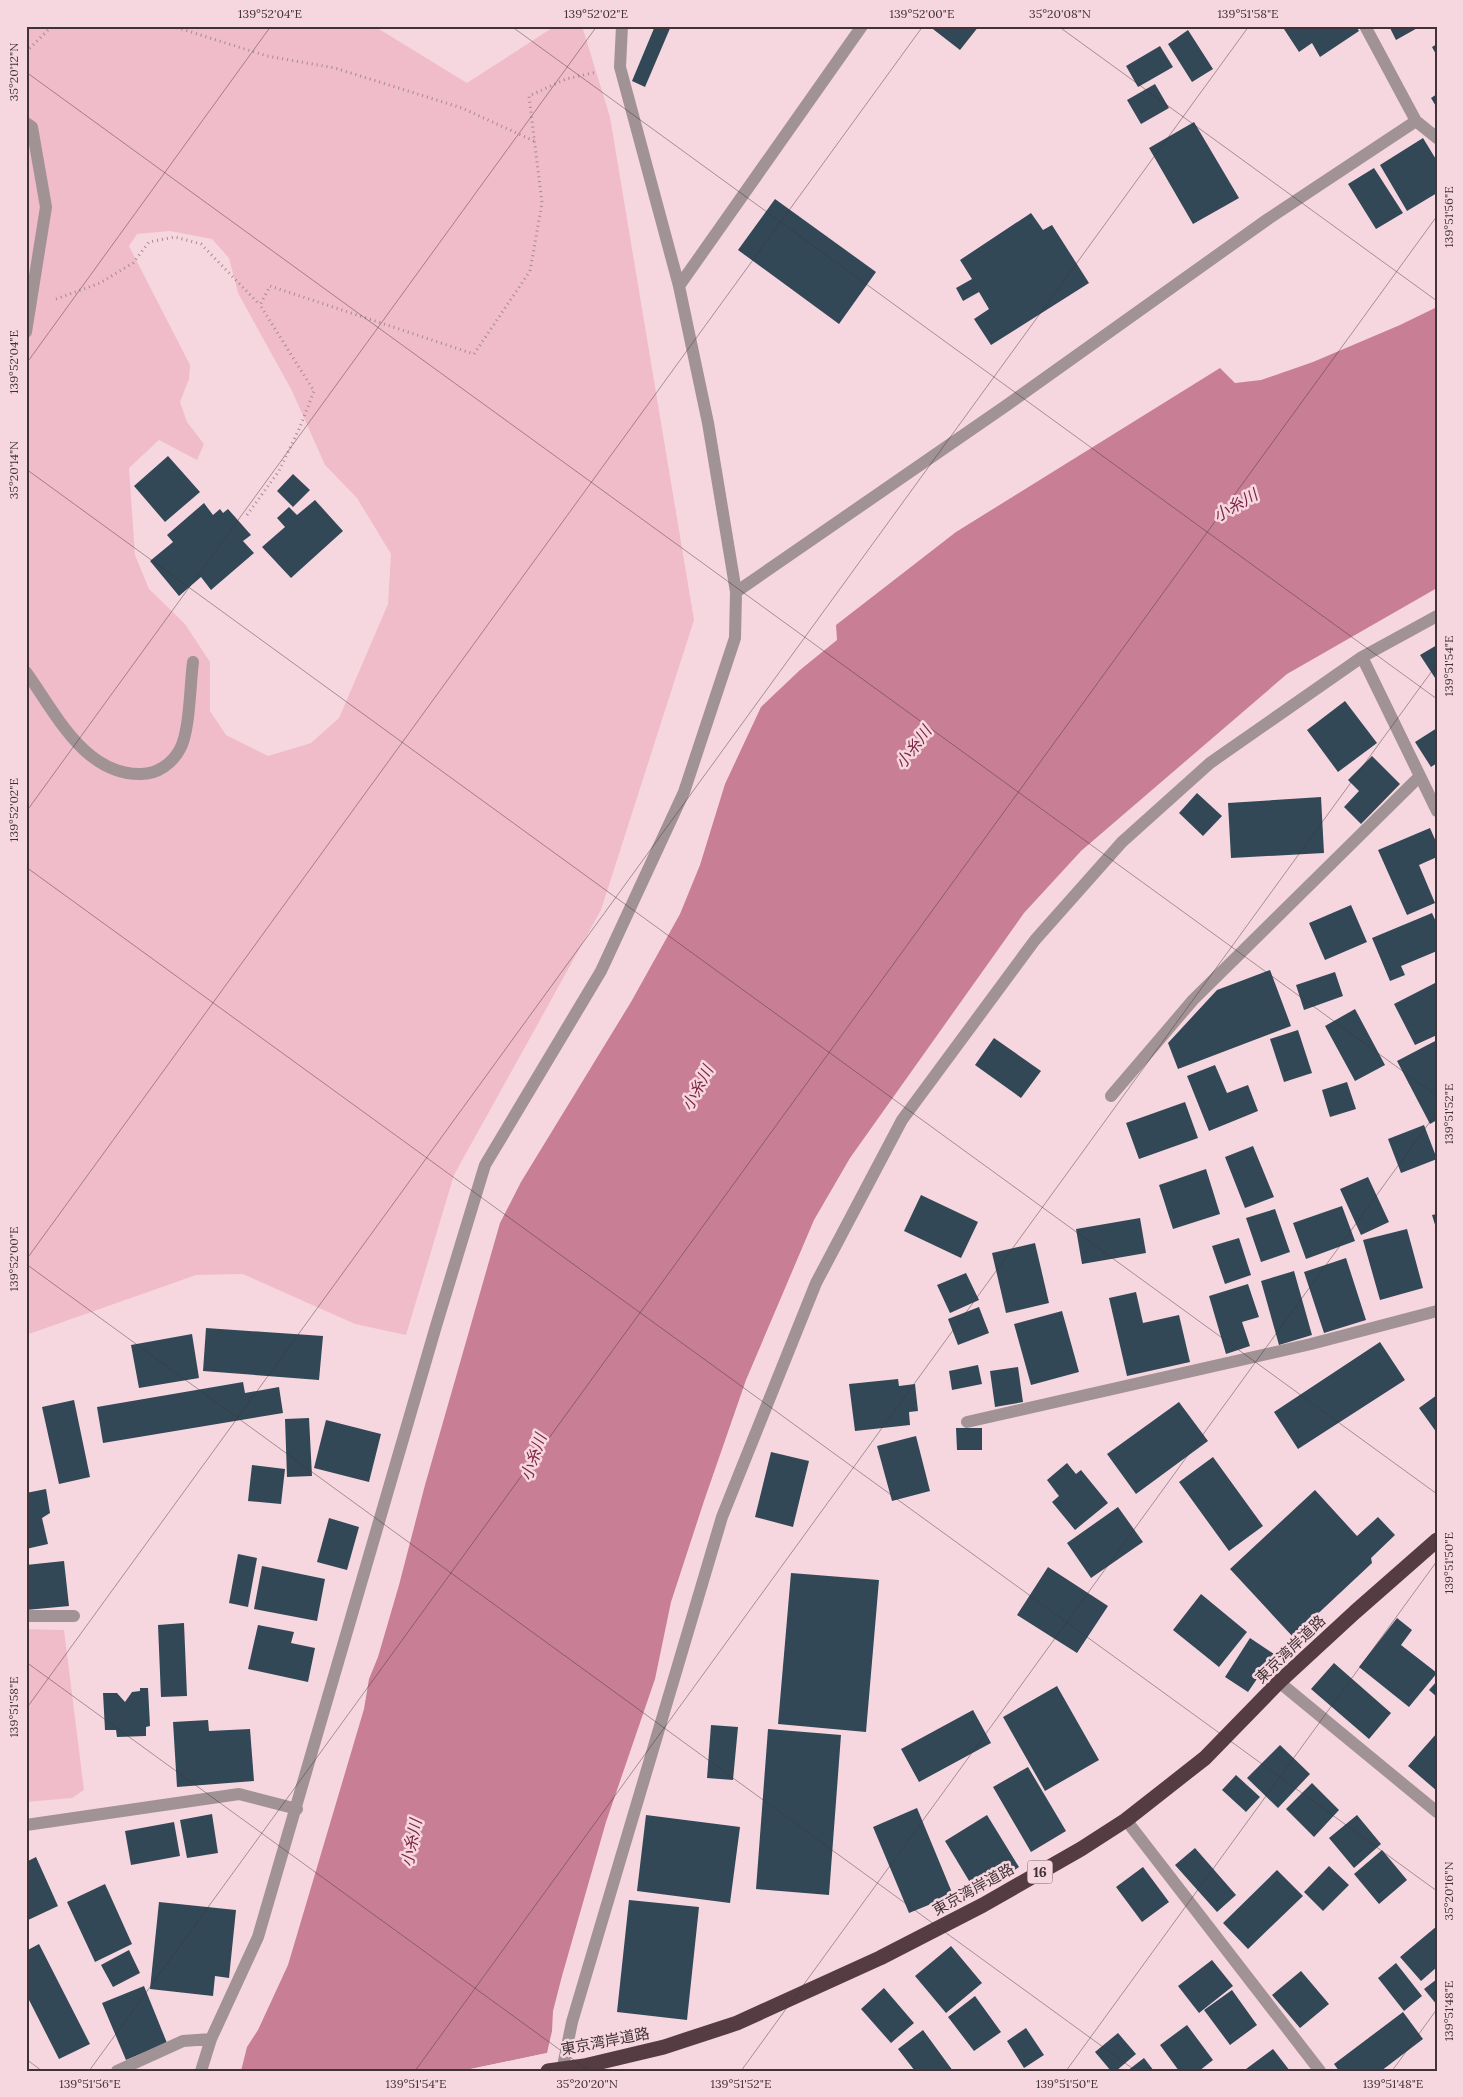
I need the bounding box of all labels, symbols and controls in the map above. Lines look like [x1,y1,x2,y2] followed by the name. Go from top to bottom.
[238,6,302,21] text: 139°52'04"E
[564,6,628,21] text: 139°52'02"E
[890,6,954,21] text: 139°52'00"E
[1029,6,1091,21] text: 35°20'08"N
[1217,6,1279,21] text: 139°51'58"E
[6,43,21,101] text: 35°20'12"N
[1441,186,1456,248] text: 139°51'56"E
[6,330,21,394] text: 139°52'04"E
[6,441,21,499] text: 35°20'14"N
[1209,483,1263,526] water label: 小糸川
[1441,636,1456,696] text: 139°51'54"E
[891,720,937,772] water label: 小糸川
[6,778,21,842] text: 139°52'02"E
[677,1060,718,1114] water label: 小糸川
[1441,1084,1456,1144] text: 139°51'52"E
[6,1227,21,1291] text: 139°52'00"E
[516,1429,551,1483] water label: 小糸川
[1441,1532,1456,1594] text: 139°51'50"E
[1251,1611,1329,1687] street label: 東京湾岸道路
[6,1676,21,1738] text: 139°51'58"E
[397,1816,426,1868] water label: 小糸川
[929,1859,1017,1919] street label: 東京湾岸道路
[1028,1860,1052,1884] road number: 16
[1441,1861,1456,1921] text: 35°20'16"N
[1441,1981,1456,2041] text: 139°51'48"E
[559,2023,651,2059] street label: 東京湾岸道路
[59,2076,121,2091] text: 139°51'56"E
[386,2076,446,2091] text: 139°51'54"E
[556,2076,618,2091] text: 35°20'20"N
[711,2076,771,2091] text: 139°51'52"E
[1036,2076,1098,2091] text: 139°51'50"E
[1363,2076,1423,2091] text: 139°51'48"E

